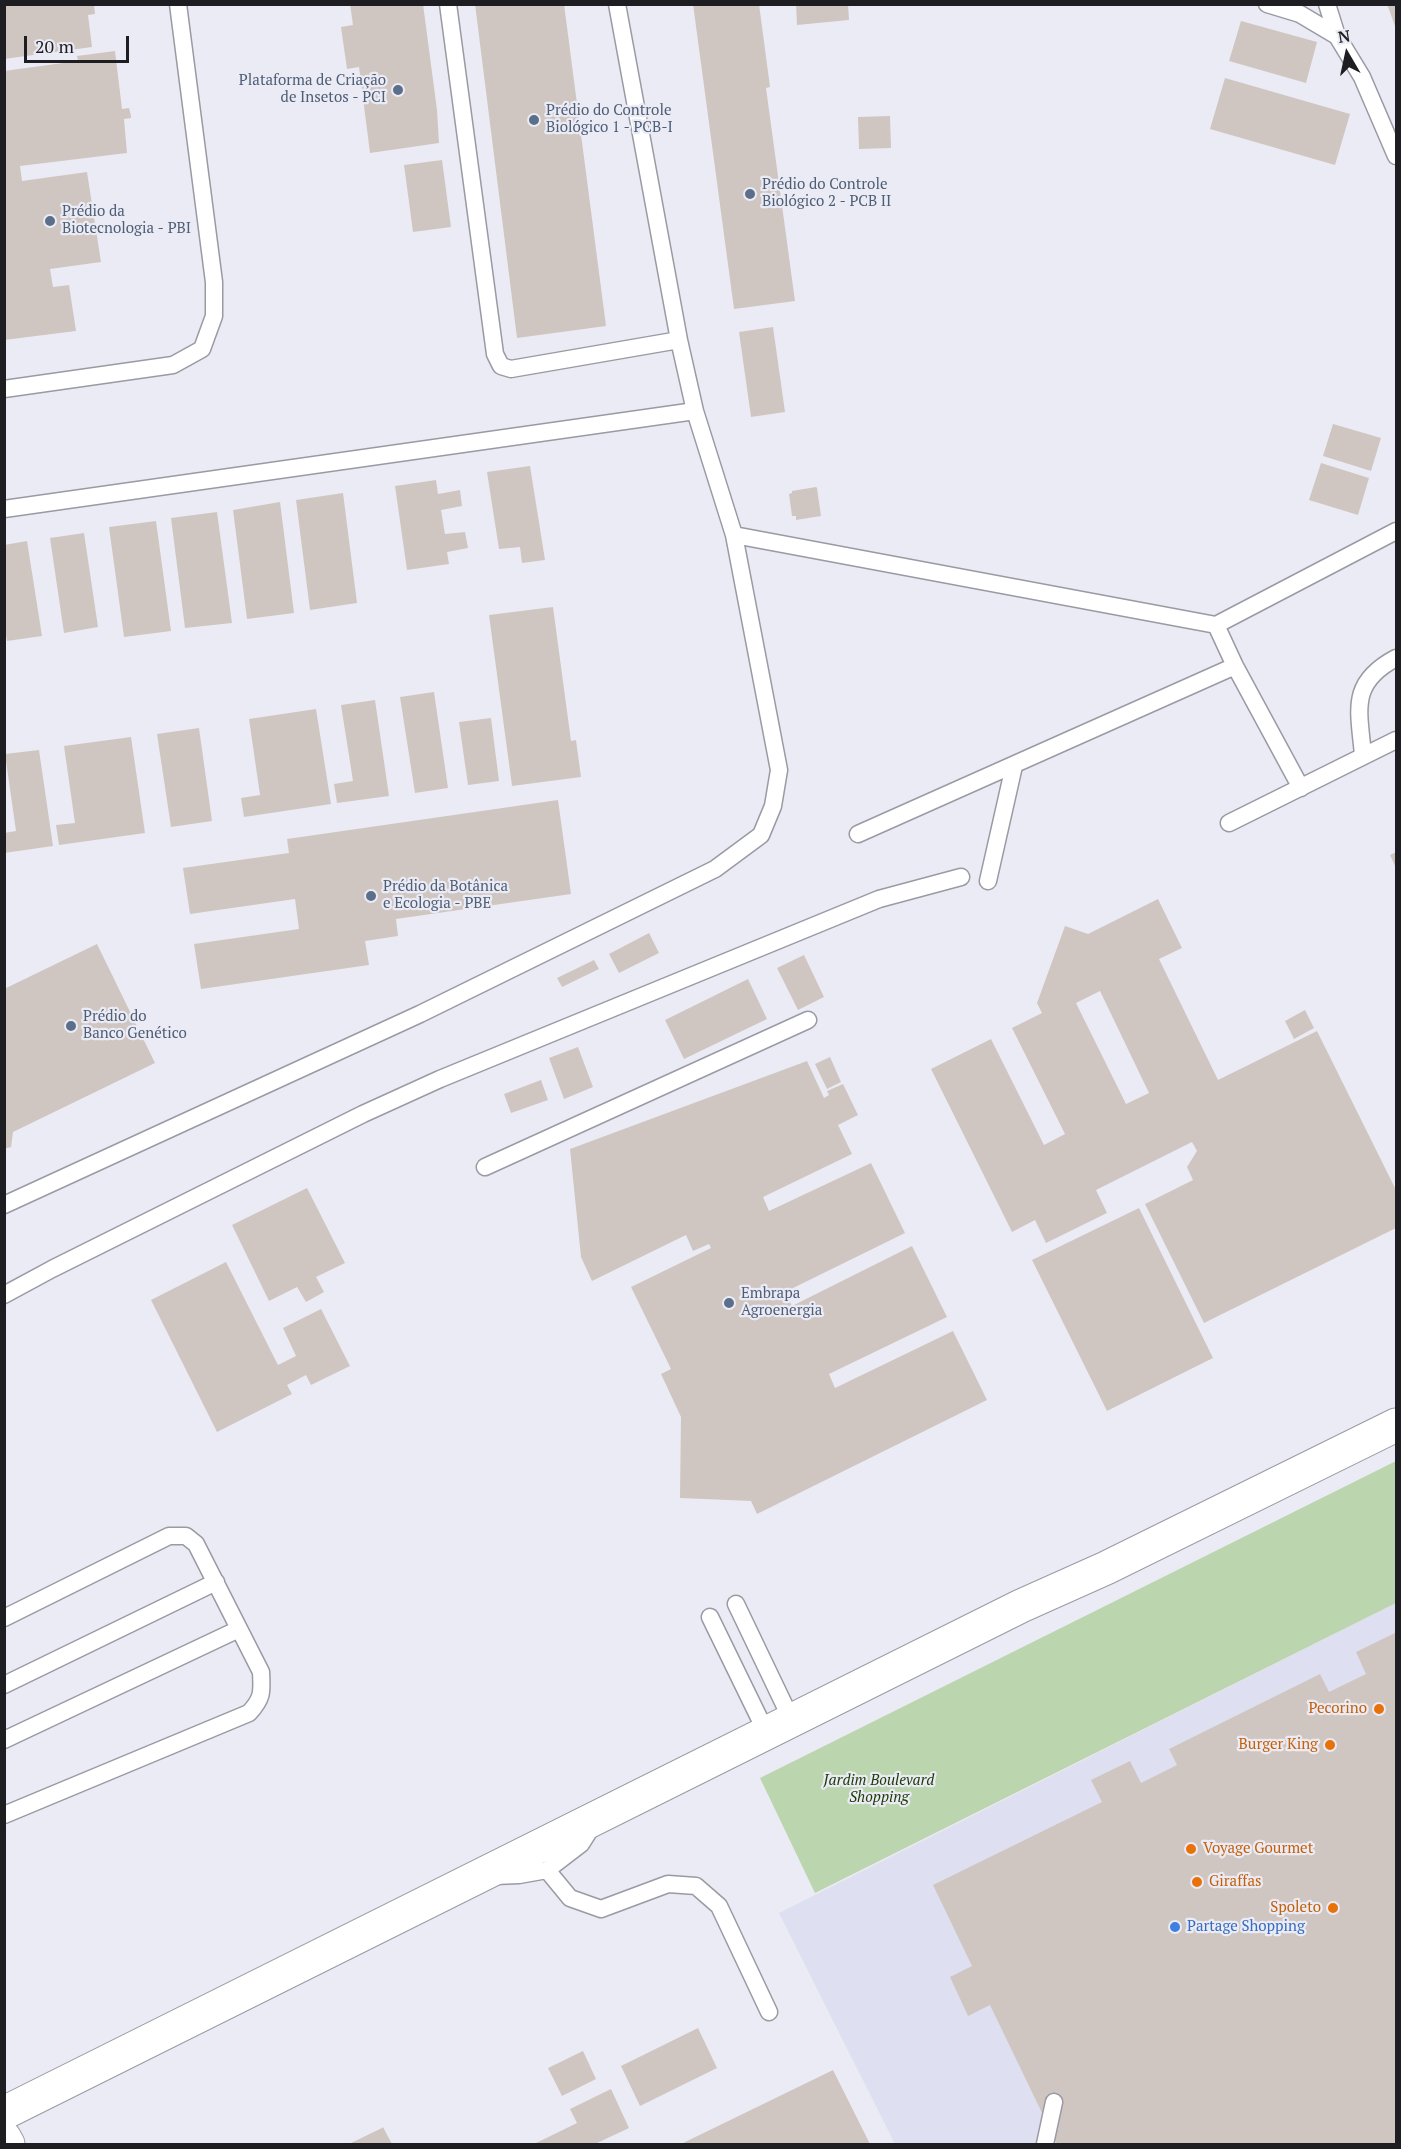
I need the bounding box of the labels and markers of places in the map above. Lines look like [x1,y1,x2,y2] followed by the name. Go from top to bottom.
[239,72,386,107] place label: Plataforma de Criação de Insetos - PCI
[391,83,405,97] marker: Plataforma de Criação de Insetos - PCI
[546,102,673,137] place label: Prédio do Controle Biológico 1 - PCB-I
[527,113,541,127] marker: Prédio do Controle Biológico 1 - PCB-I
[762,176,891,211] place label: Prédio do Controle Biológico 2 - PCB II
[743,187,757,201] marker: Prédio do Controle Biológico 2 - PCB II
[62,203,191,238] place label: Prédio da Biotecnologia - PBI
[43,214,57,228] marker: Prédio da Biotecnologia - PBI
[383,878,508,913] place label: Prédio da Botânica e Ecologia - PBE
[364,889,378,903] marker: Prédio da Botânica e Ecologia - PBE
[83,1008,187,1043] place label: Prédio do Banco Genético
[64,1019,78,1033] marker: Prédio do Banco Genético
[741,1285,822,1320] place label: Embrapa Agroenergia
[722,1296,736,1310] marker: Embrapa Agroenergia
[1308,1700,1367,1718] place label: Pecorino
[1372,1702,1386,1716] marker: Pecorino
[1239,1736,1318,1754] place label: Burger King
[1323,1738,1337,1752] marker: Burger King
[1203,1840,1313,1858] place label: Voyage Gourmet
[1184,1842,1198,1856] marker: Voyage Gourmet
[1209,1873,1261,1891] place label: Giraffas
[1190,1875,1204,1889] marker: Giraffas
[1270,1899,1321,1917] place label: Spoleto
[1326,1901,1340,1915] marker: Spoleto
[1187,1918,1305,1936] place label: Partage Shopping
[1168,1920,1182,1934] marker: Partage Shopping

